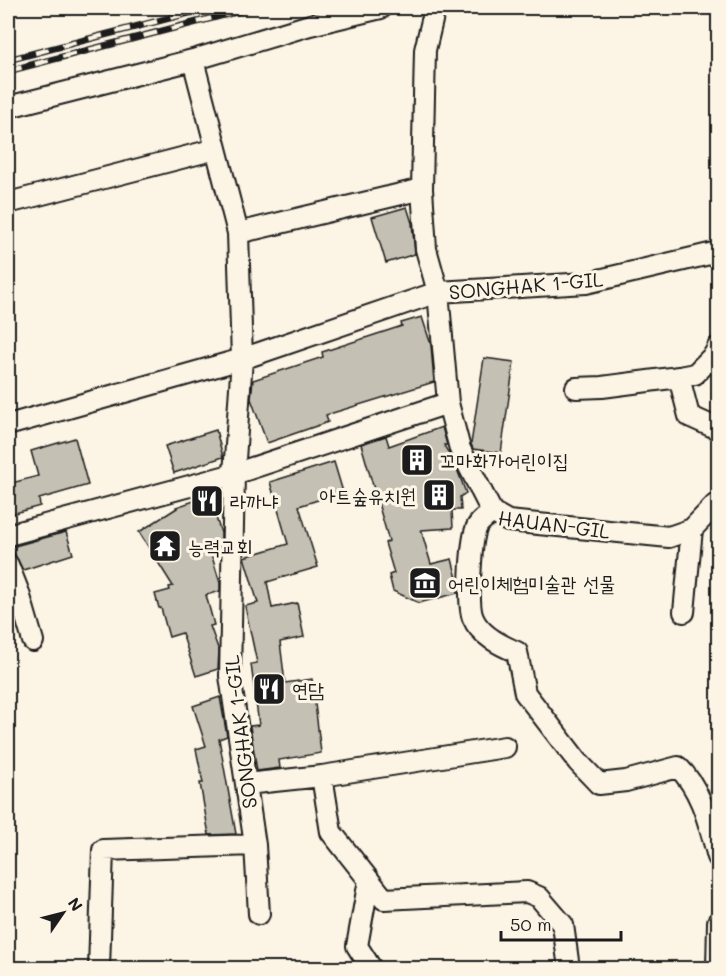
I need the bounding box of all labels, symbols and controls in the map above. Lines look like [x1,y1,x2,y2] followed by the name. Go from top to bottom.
[448,265,605,305] street label: SONGHAK 1-GIL
[399,442,435,478] building icon: 꼬마화가어린이집
[440,447,569,473] place label: 꼬마화가어린이집
[421,477,457,513] building icon: 아트숲유치원
[319,482,416,508] place label: 아트숲유치원
[189,483,225,519] restaurant icon: 라까냐
[230,488,278,514] place label: 라까냐
[497,504,612,544] street label: HAUAN-GIL
[147,528,183,564] temple icon: 능력교회
[188,533,252,559] place label: 능력교회
[407,565,443,601] museum icon: 어린이체험미술관 선물
[448,570,615,596] place label: 어린이체험미술관 선물
[218,653,262,810] street label: SONGHAK 1-GIL
[251,671,287,707] restaurant icon: 연담
[292,676,324,702] place label: 연담
[33,883,93,943] north arrow
[64,893,88,915] text: N
[501,904,621,942] scale bar
[510,912,552,936] text: 50 m

